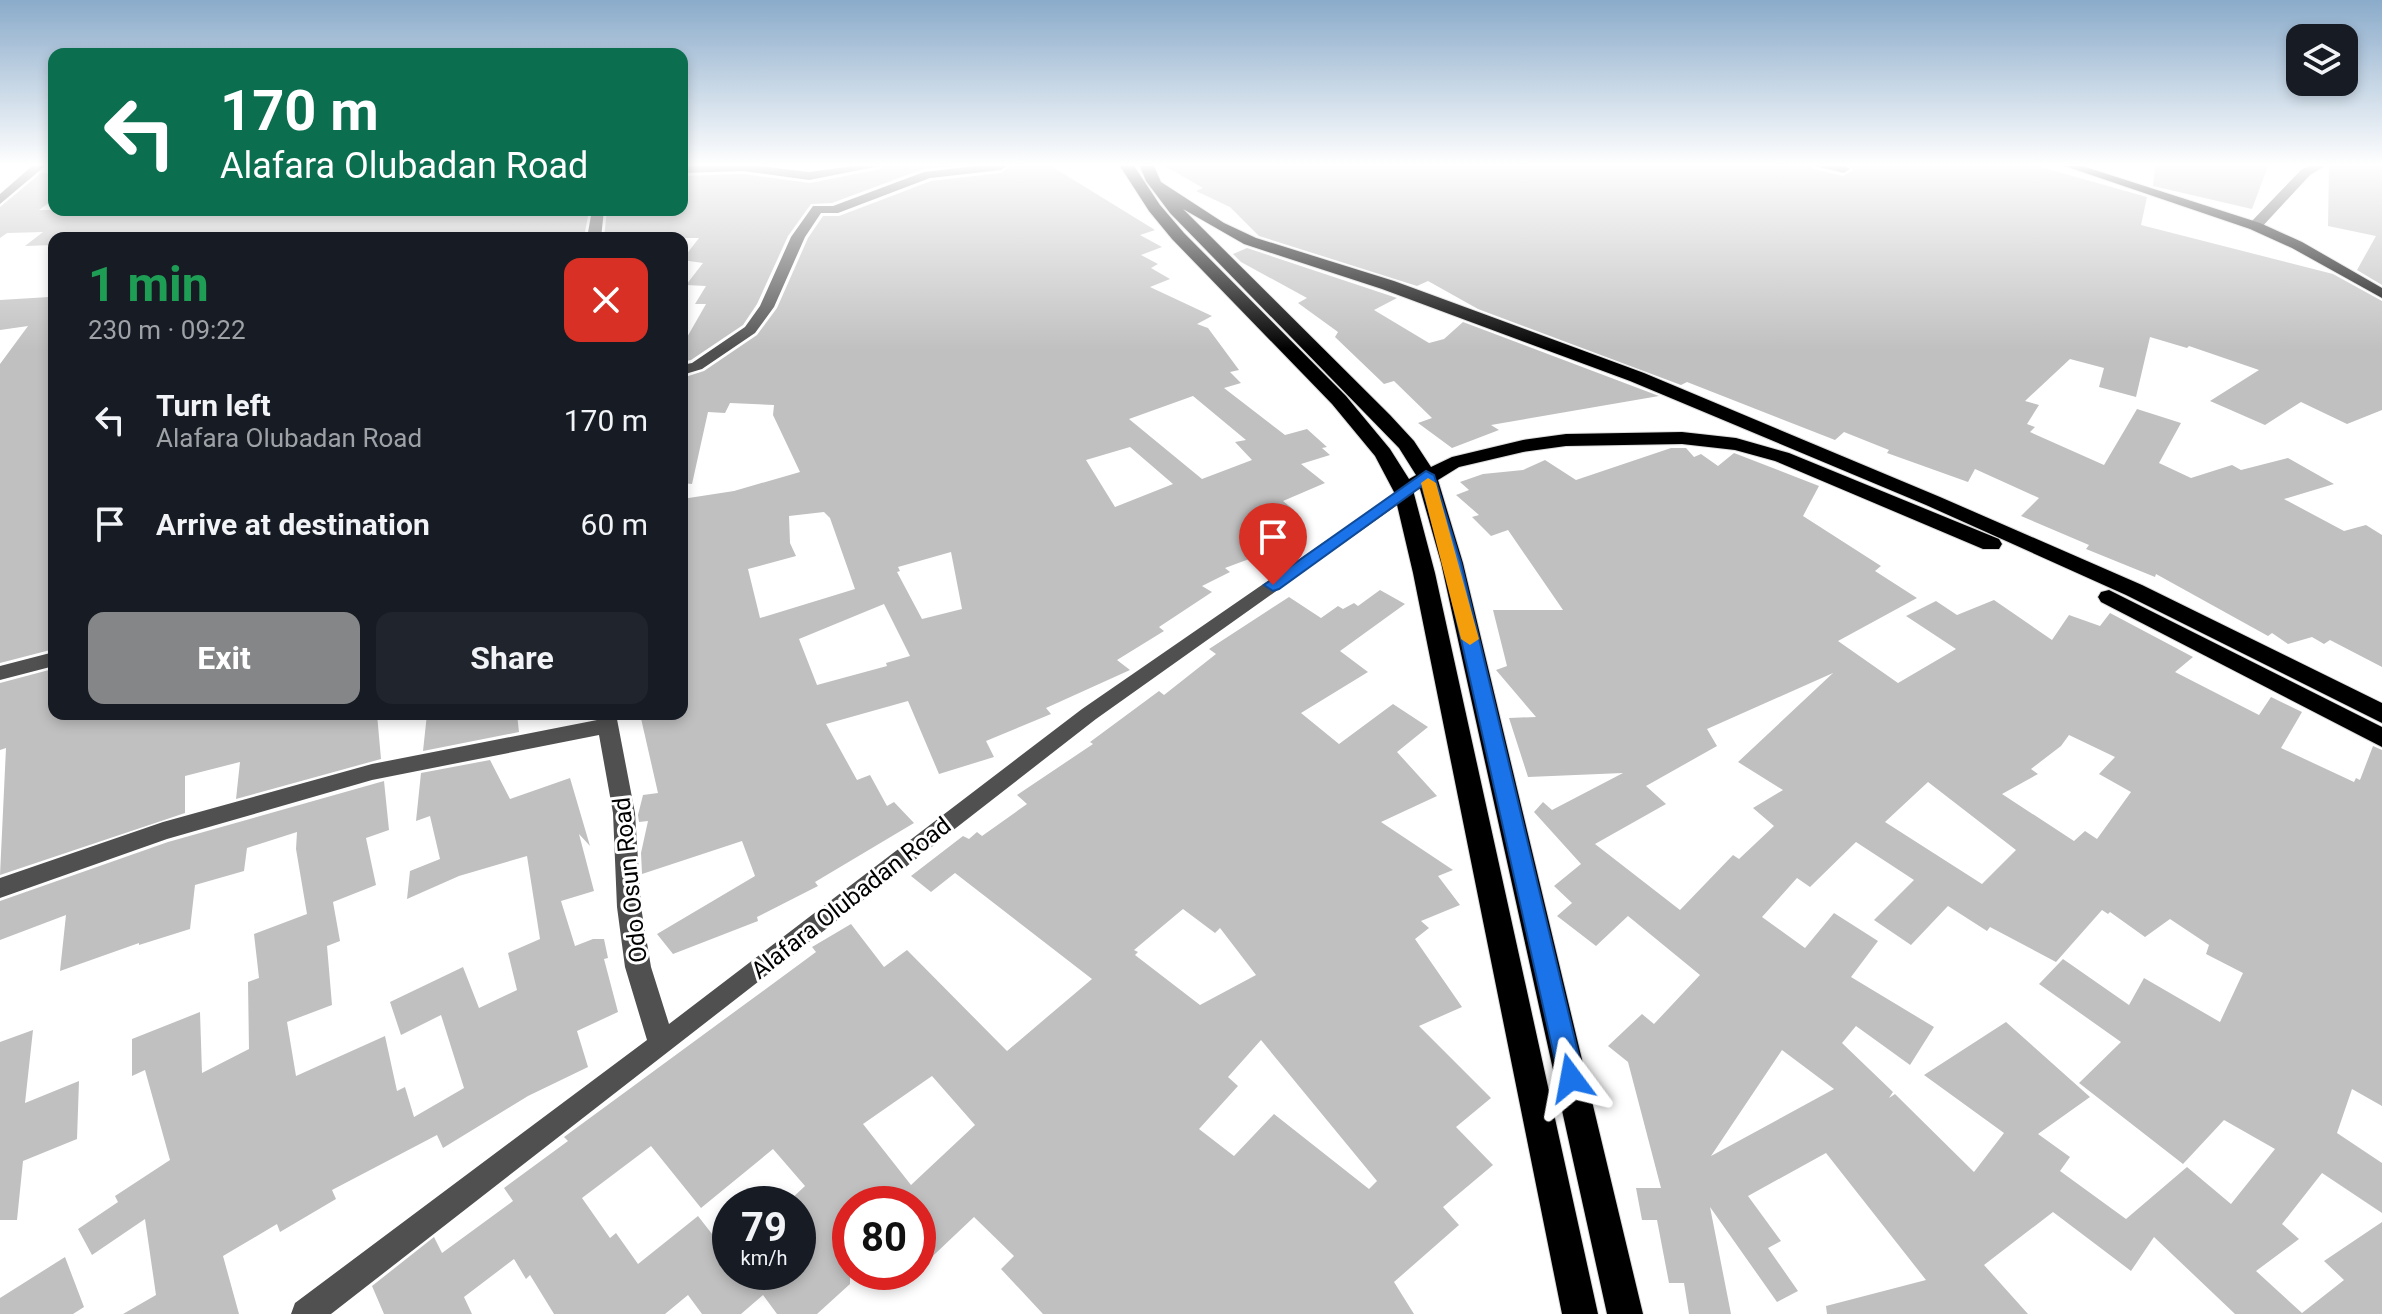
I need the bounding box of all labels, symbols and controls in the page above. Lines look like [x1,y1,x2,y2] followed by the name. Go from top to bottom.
[2286,24,2358,96] map controls
[2286,24,2358,96] button: layers
[220,78,379,144] text: 170 m
[88,80,192,184] icon: left
[220,145,588,187] text: Alafara Olubadan Road
[88,256,209,313] text: 1 min
[564,258,648,342] button: close
[88,315,246,345] text: 230 m · 09:22
[156,388,271,423] text: Turn left
[88,398,132,442] icon: left
[564,403,648,438] text: 170 m
[156,423,422,453] text: Alafara Olubadan Road
[88,502,132,546] icon: arrive
[1239,503,1307,585] pin
[156,507,430,542] text: Arrive at destination
[581,507,648,542] text: 60 m
[1251,515,1295,559] icon: arrive
[88,612,360,704] button: Exit
[376,612,648,704] button: Share
[607,796,653,964] street label: Odo Osun Road
[746,811,956,985] street label: Alafara Olubadan Road
[1529,1036,1613,1120] position arrow
[832,1186,936,1290] speed limit sign: 80
[741,1204,787,1251] text: 79
[741,1246,787,1270] text: km/h

